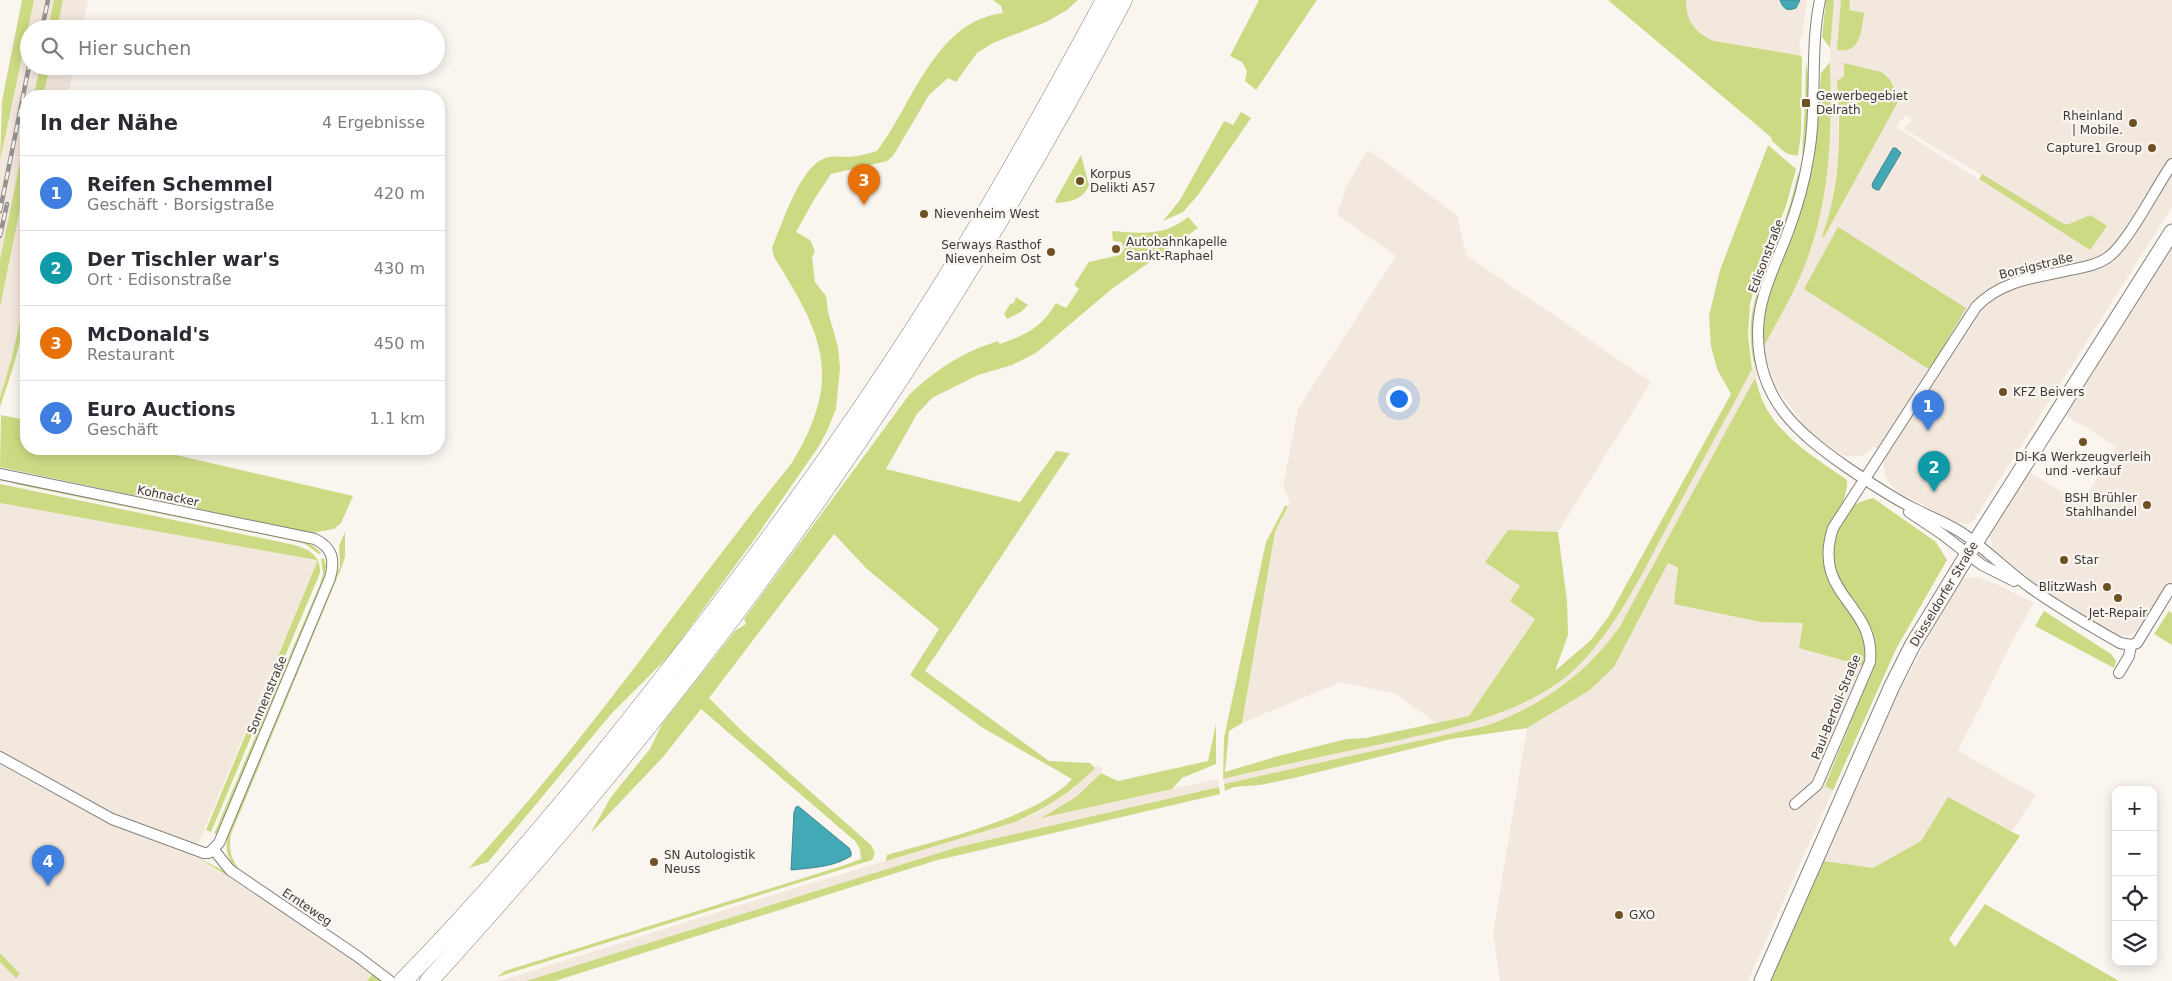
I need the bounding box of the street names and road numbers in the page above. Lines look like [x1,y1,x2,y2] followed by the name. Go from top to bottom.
[1746,217,1786,295] street label: Edisonstraße
[1997,250,2075,282] street label: Borsigstraße
[136,483,200,509] street label: Kohnacker
[1907,539,1981,649] street label: Düsseldorfer Straße
[1809,652,1863,762] street label: Paul-Bertoli-Straße
[244,654,290,736] street label: Sonnenstraße
[280,885,334,929] street label: Ernteweg

